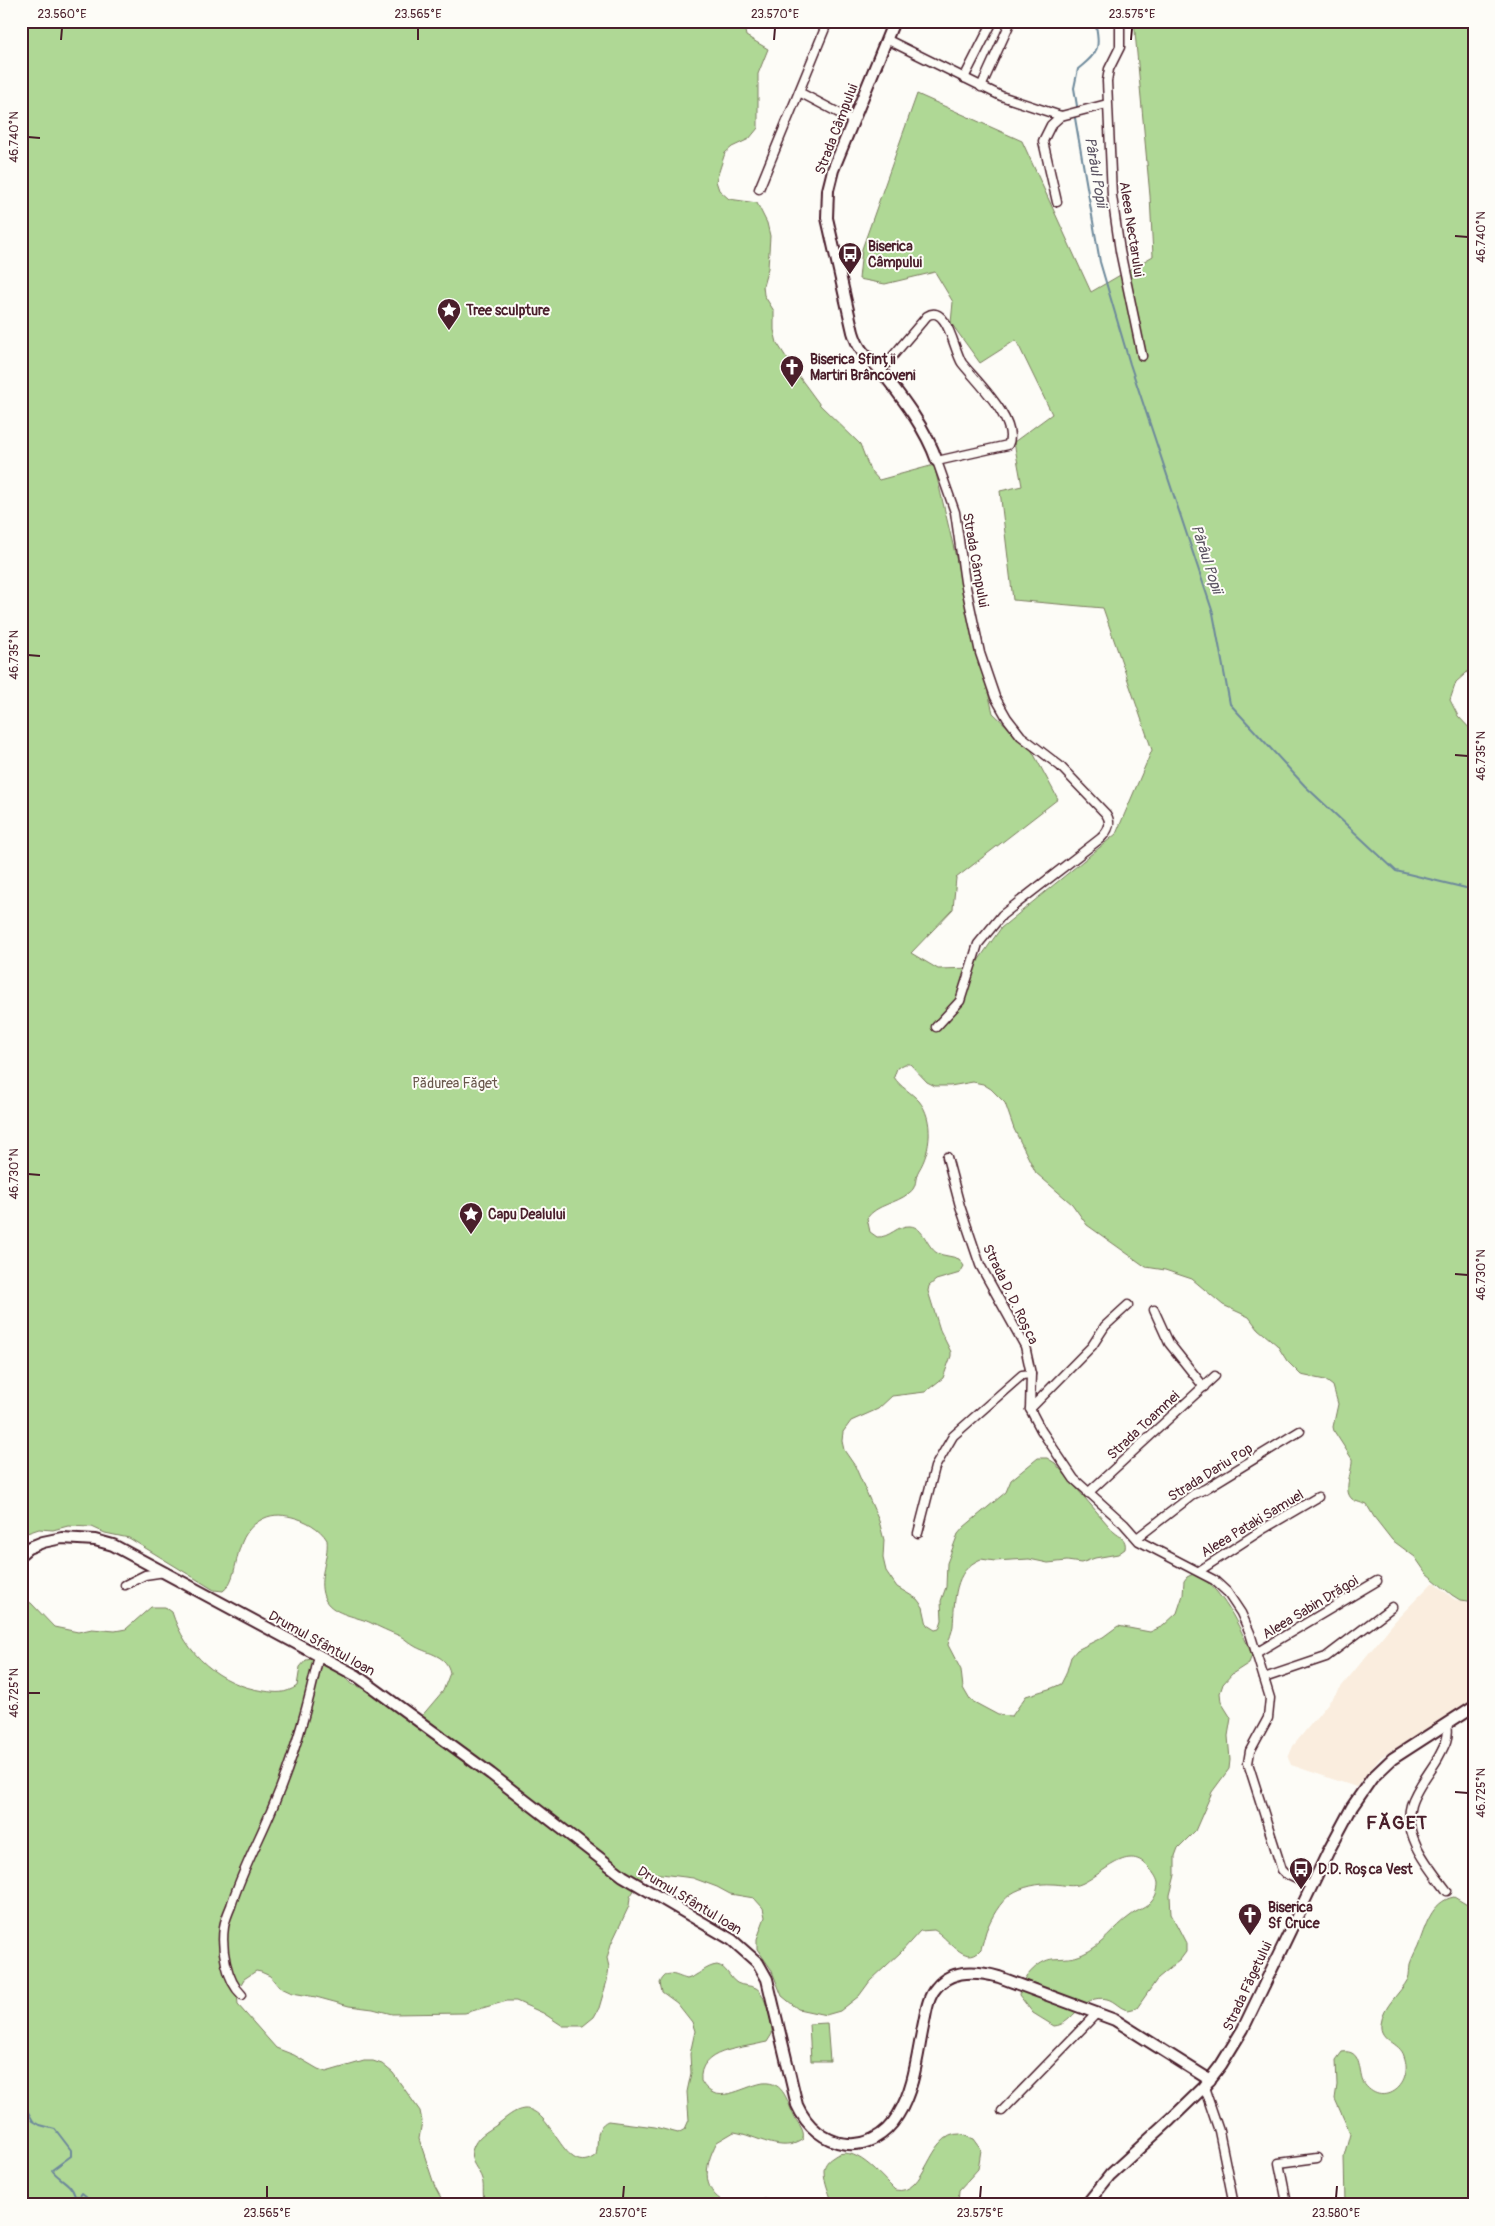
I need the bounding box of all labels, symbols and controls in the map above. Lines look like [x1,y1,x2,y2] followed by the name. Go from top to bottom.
[38,7,86,22] text: 23.560°E
[394,7,442,22] text: 23.565°E
[751,7,799,22] text: 23.570°E
[1109,7,1155,22] text: 23.575°E
[811,81,862,177] street label: Strada Câmpului
[7,111,22,163] text: 46.740°N
[1080,136,1111,211] water label: Pârâul Popii
[1116,180,1148,278] street label: Aleea Nectarului
[1474,211,1489,263] text: 46.740°N
[868,238,923,271] place label: Biserica Câmpului
[837,241,863,275] bus stop icon: Biserica Câmpului
[436,297,462,331] place icon: Tree sculpture
[465,302,551,319] place label: Tree sculpture
[810,351,916,384] place label: Biserica Sfinții Martiri Brâncoveni
[779,354,805,388] church icon: Biserica Sfinții Martiri Brâncoveni
[959,511,992,609] street label: Strada Câmpului
[1187,523,1227,598] water label: Pârâul Popii
[7,630,22,680] text: 46.735°N
[1474,731,1489,781] text: 46.735°N
[412,1075,498,1092] park label: Pădurea Făget
[7,1148,22,1200] text: 46.730°N
[458,1201,484,1235] place icon: Capu Dealului
[488,1206,566,1223] place label: Capu Dealului
[979,1241,1042,1347] street label: Strada D. D. Roșca
[1474,1249,1489,1301] text: 46.730°N
[1104,1387,1183,1463] street label: Strada Toamnei
[1165,1439,1256,1505] street label: Strada Dariu Pop
[1198,1486,1307,1561] street label: Aleea Pataki Samuel
[1259,1572,1362,1643] street label: Aleea Sabin Drăgoi
[266,1607,378,1680] street label: Drumul Sfântul Ioan
[7,1668,22,1718] text: 46.725°N
[1474,1768,1489,1818] text: 46.725°N
[1366,1811,1428,1835] district label: FĂGET
[1288,1856,1314,1890] bus stop icon: D.D. Roșca Vest
[1318,1861,1413,1878] place label: D.D. Roșca Vest
[634,1863,745,1938] street label: Drumul Sfântul Ioan
[1268,1899,1321,1932] place label: Biserica Sf Cruce
[1237,1902,1263,1936] church icon: Biserica Sf Cruce
[1219,1938,1276,2034] street label: Strada Făgetului
[243,2206,291,2221] text: 23.565°E
[599,2206,647,2221] text: 23.570°E
[957,2206,1003,2221] text: 23.575°E
[1312,2206,1360,2221] text: 23.580°E

